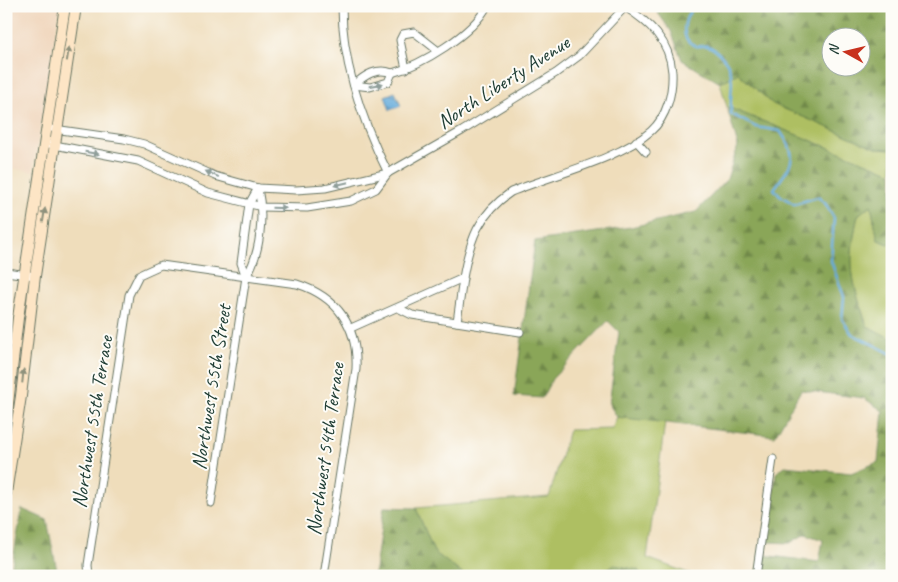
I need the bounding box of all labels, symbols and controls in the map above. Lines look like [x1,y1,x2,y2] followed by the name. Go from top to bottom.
[820,28,870,78] north arrow
[432,29,575,135] street label: North Liberty Avenue
[825,42,843,56] text: N
[65,46,73,62] one-way arrow
[368,80,384,88] one-way arrow
[84,149,100,157] one-way arrow
[205,170,219,178] one-way arrow
[333,180,348,188] one-way arrow
[272,204,288,212] one-way arrow
[41,206,49,222] one-way arrow
[185,301,237,471] street label: Northwest 55th Street
[66,333,119,510] street label: Northwest 55th Terrace
[300,360,350,537] street label: Northwest 54th Terrace
[19,367,27,383] one-way arrow

